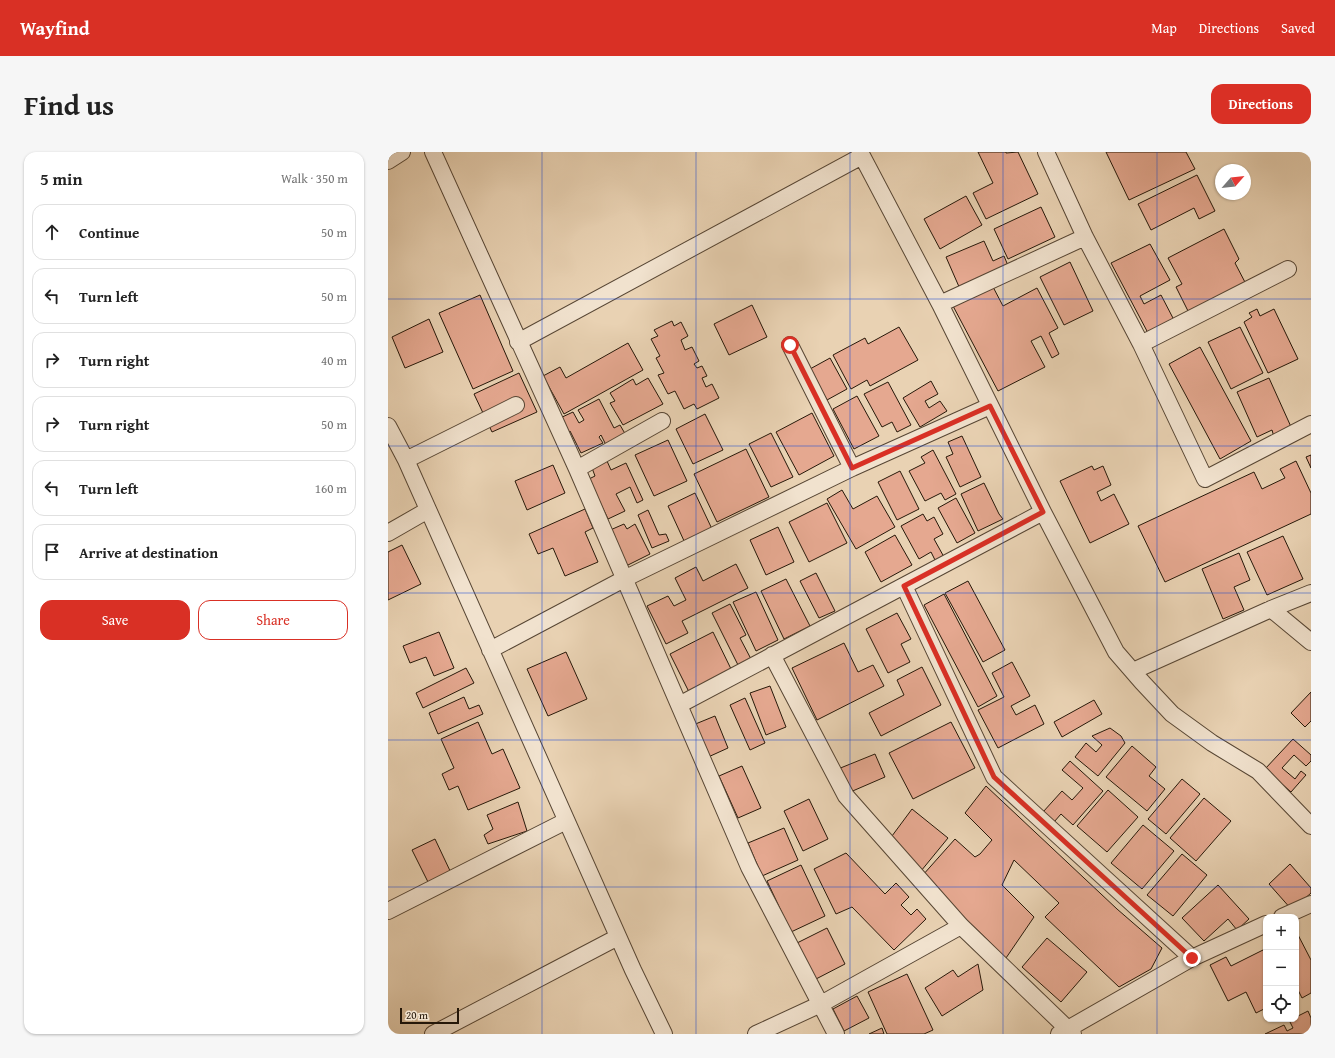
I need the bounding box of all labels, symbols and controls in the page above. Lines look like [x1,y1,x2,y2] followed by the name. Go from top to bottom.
[20,14,90,42] text: Wayfind
[1151,18,1177,38] text: Map
[1199,18,1259,38] text: Directions
[1281,18,1315,38] text: Saved
[24,84,114,125] text: Find us
[1211,84,1311,124] button: Directions
[1215,164,1251,200] north arrow
[40,166,82,191] text: 5 min
[281,169,348,188] text: Walk · 350 m
[41,221,63,243] icon: ahead
[79,222,140,243] text: Continue
[321,223,347,242] text: 50 m
[41,285,63,307] icon: left
[79,286,138,307] text: Turn left
[321,287,347,306] text: 50 m
[781,336,799,354] route start
[41,349,63,371] icon: right
[79,350,150,371] text: Turn right
[321,351,347,370] text: 40 m
[41,413,63,435] icon: right
[79,414,150,435] text: Turn right
[321,415,347,434] text: 50 m
[41,477,63,499] icon: left
[79,478,138,499] text: Turn left
[315,479,347,498] text: 160 m
[41,541,63,563] icon: arrive
[79,542,218,563] text: Arrive at destination
[40,600,190,640] button: Save
[198,600,348,640] button: Share
[1263,914,1299,1022] map controls
[1263,914,1299,950] button: +
[1183,949,1201,967] route end
[1263,950,1299,986] button: −
[1263,986,1299,1022] button: locate
[400,1006,459,1025] scale bar
[406,1007,428,1023] text: 20 m

